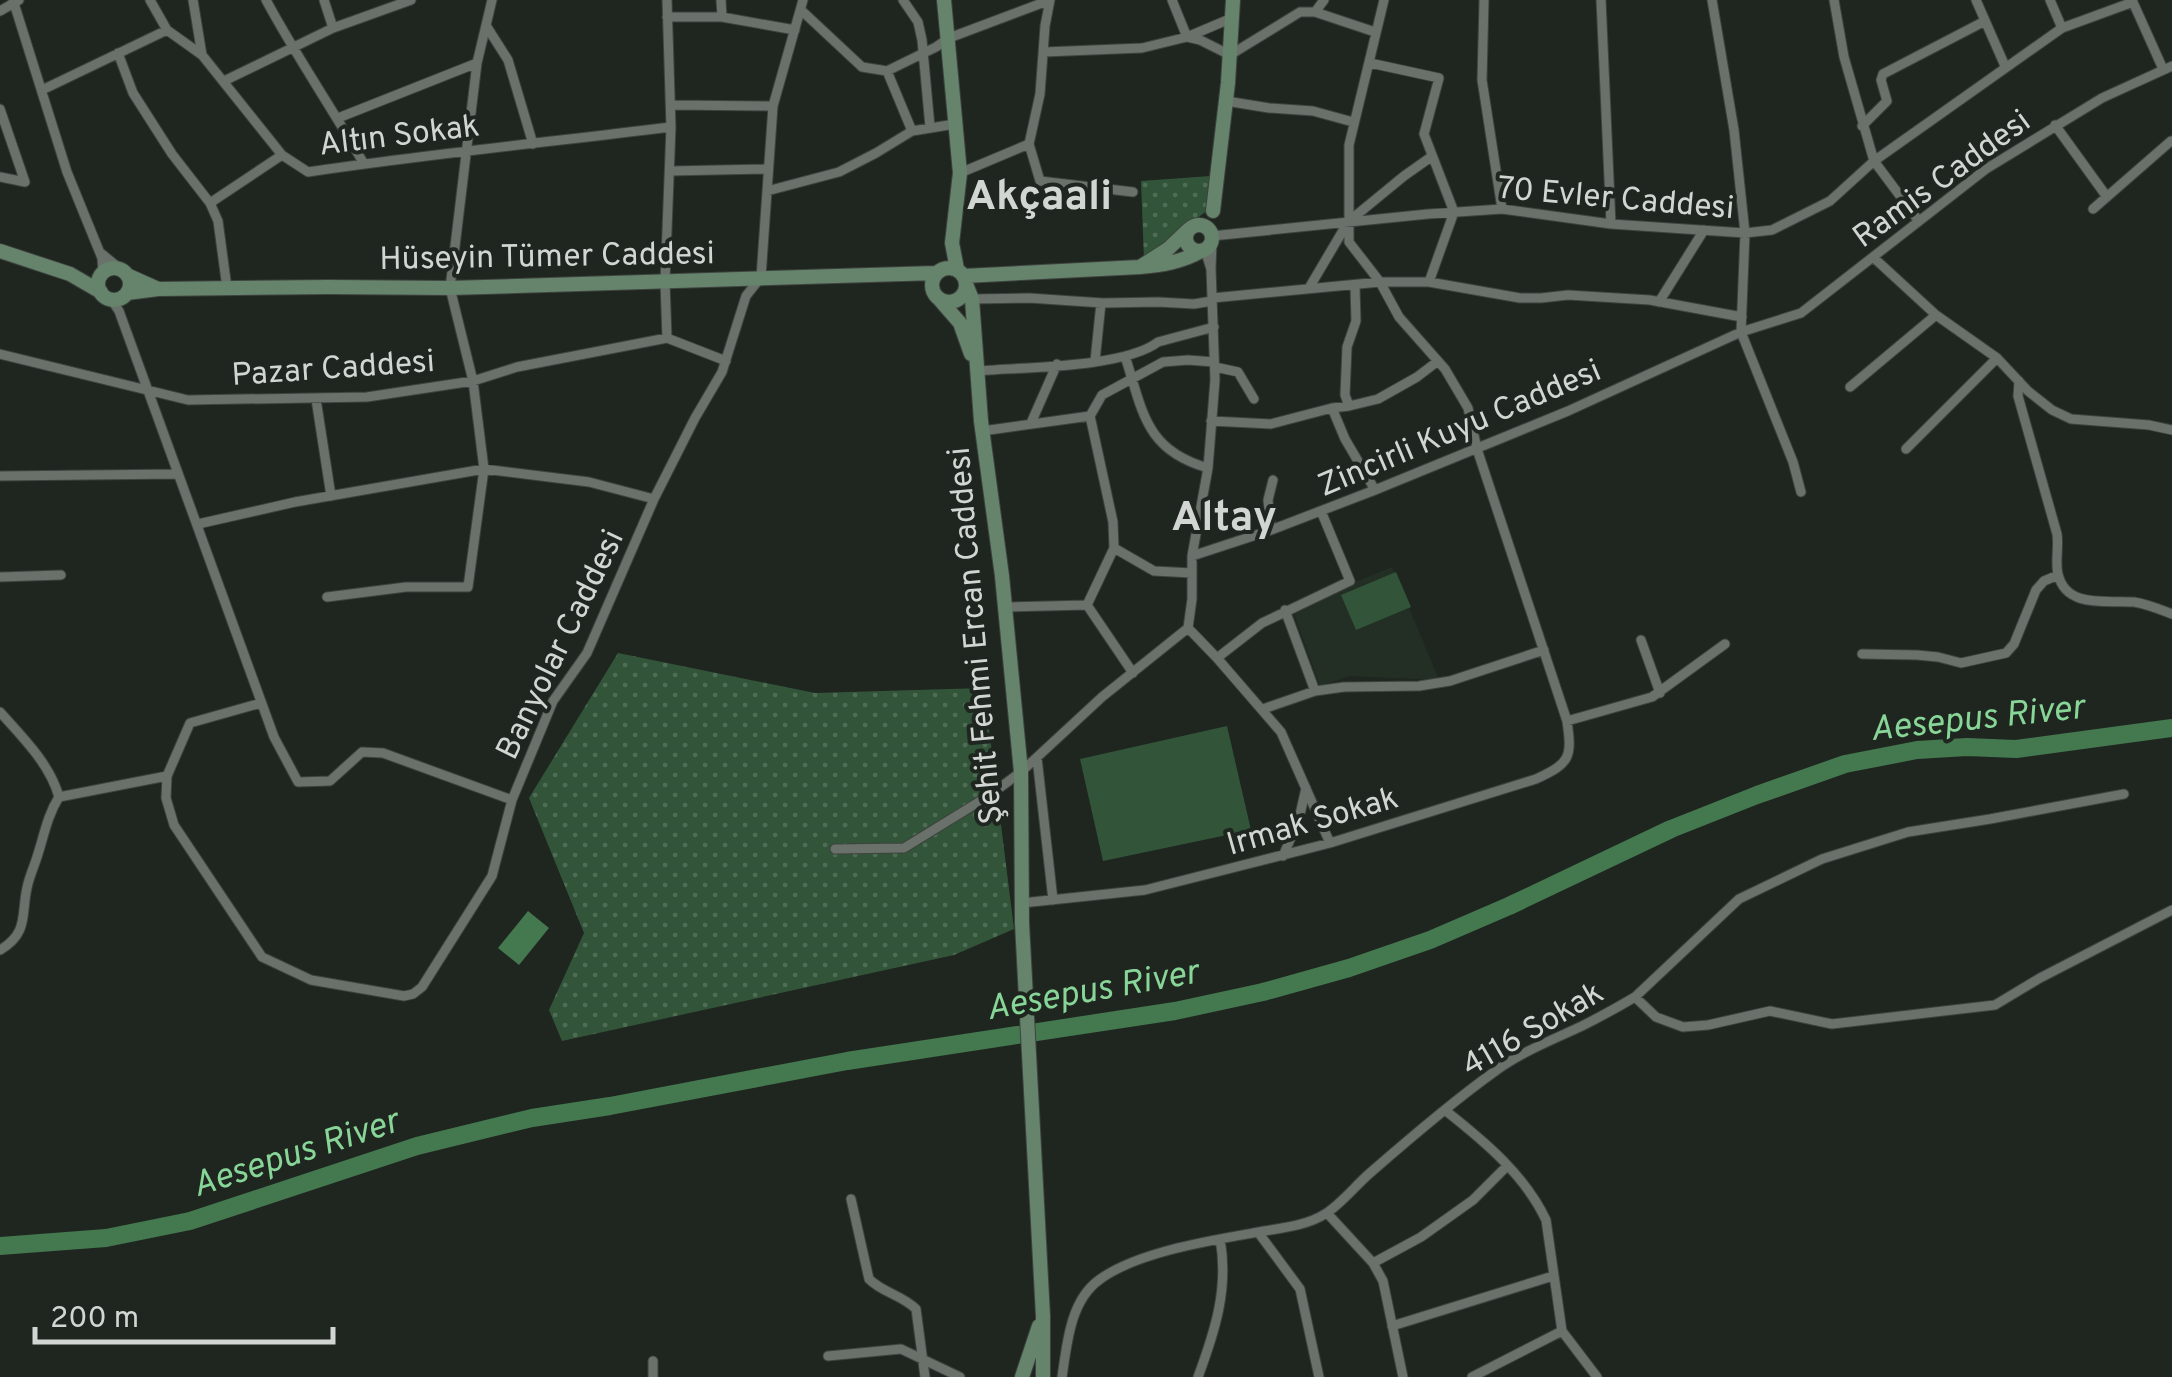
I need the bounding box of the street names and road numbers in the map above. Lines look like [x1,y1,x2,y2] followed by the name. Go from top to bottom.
[1846,103,2039,258] street label: Ramis Caddesi
[317,107,482,167] street label: Altın Sokak
[1496,170,1736,230] street label: 70 Evler Caddesi
[379,235,715,281] street label: Hüseyin Tümer Caddesi
[230,343,436,397] street label: Pazar Caddesi
[1313,352,1608,507] street label: Zincirli Kuyu Caddesi
[941,445,1013,826] street label: Şehit Fehmi Ercan Caddesi
[489,524,635,767] street label: Banyolar Caddesi
[1223,779,1403,866] street label: Irmak Sokak
[1456,974,1611,1087] street label: 4116 Sokak

